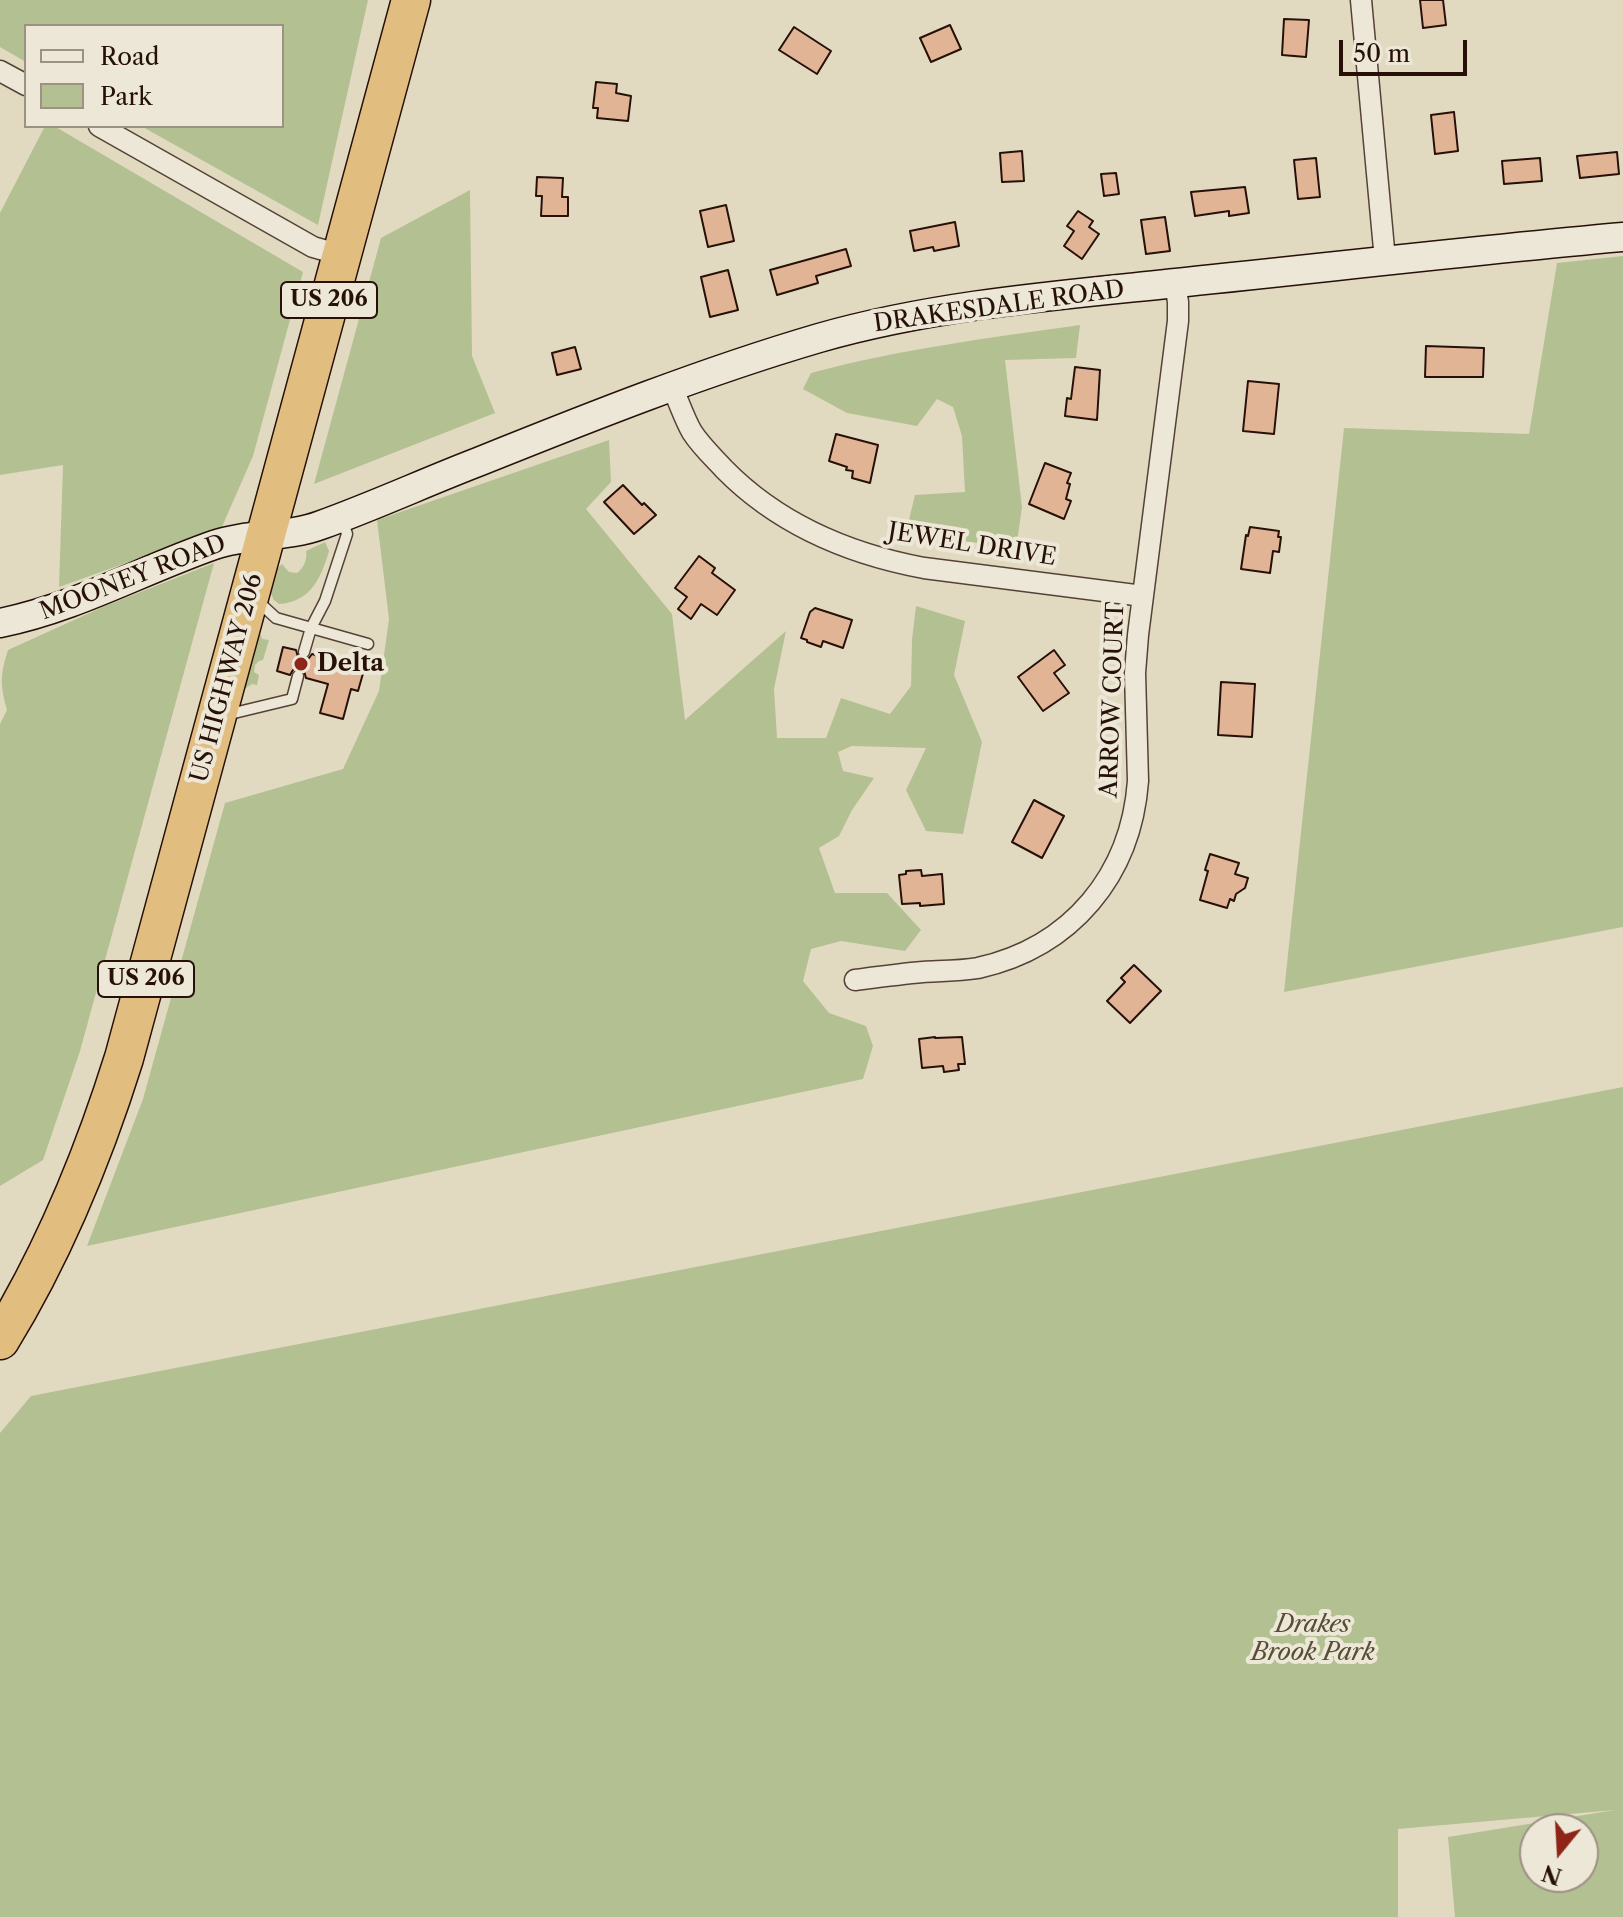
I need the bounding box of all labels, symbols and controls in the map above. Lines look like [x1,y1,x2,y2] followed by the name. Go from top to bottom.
[24,24,284,128] legend
[1343,24,1471,74] scale bar
[1353,39,1410,68] text: 50 m
[100,42,159,71] text: Road
[100,82,152,111] text: Park
[872,275,1126,339] street label: DRAKESDALE ROAD
[281,282,377,318] road number: US 206
[886,517,1058,573] street label: JEWEL DRIVE
[36,529,230,627] street label: MOONEY ROAD
[185,570,269,786] street label: US HIGHWAY 206
[1095,601,1131,799] street label: ARROW COURT
[317,650,384,678] place label: Delta
[292,655,310,673] marker: Delta
[98,961,194,997] road number: US 206
[1251,1611,1375,1667] park label: Drakes Brook Park
[1519,1813,1599,1893] north arrow
[1539,1859,1565,1890] text: N

